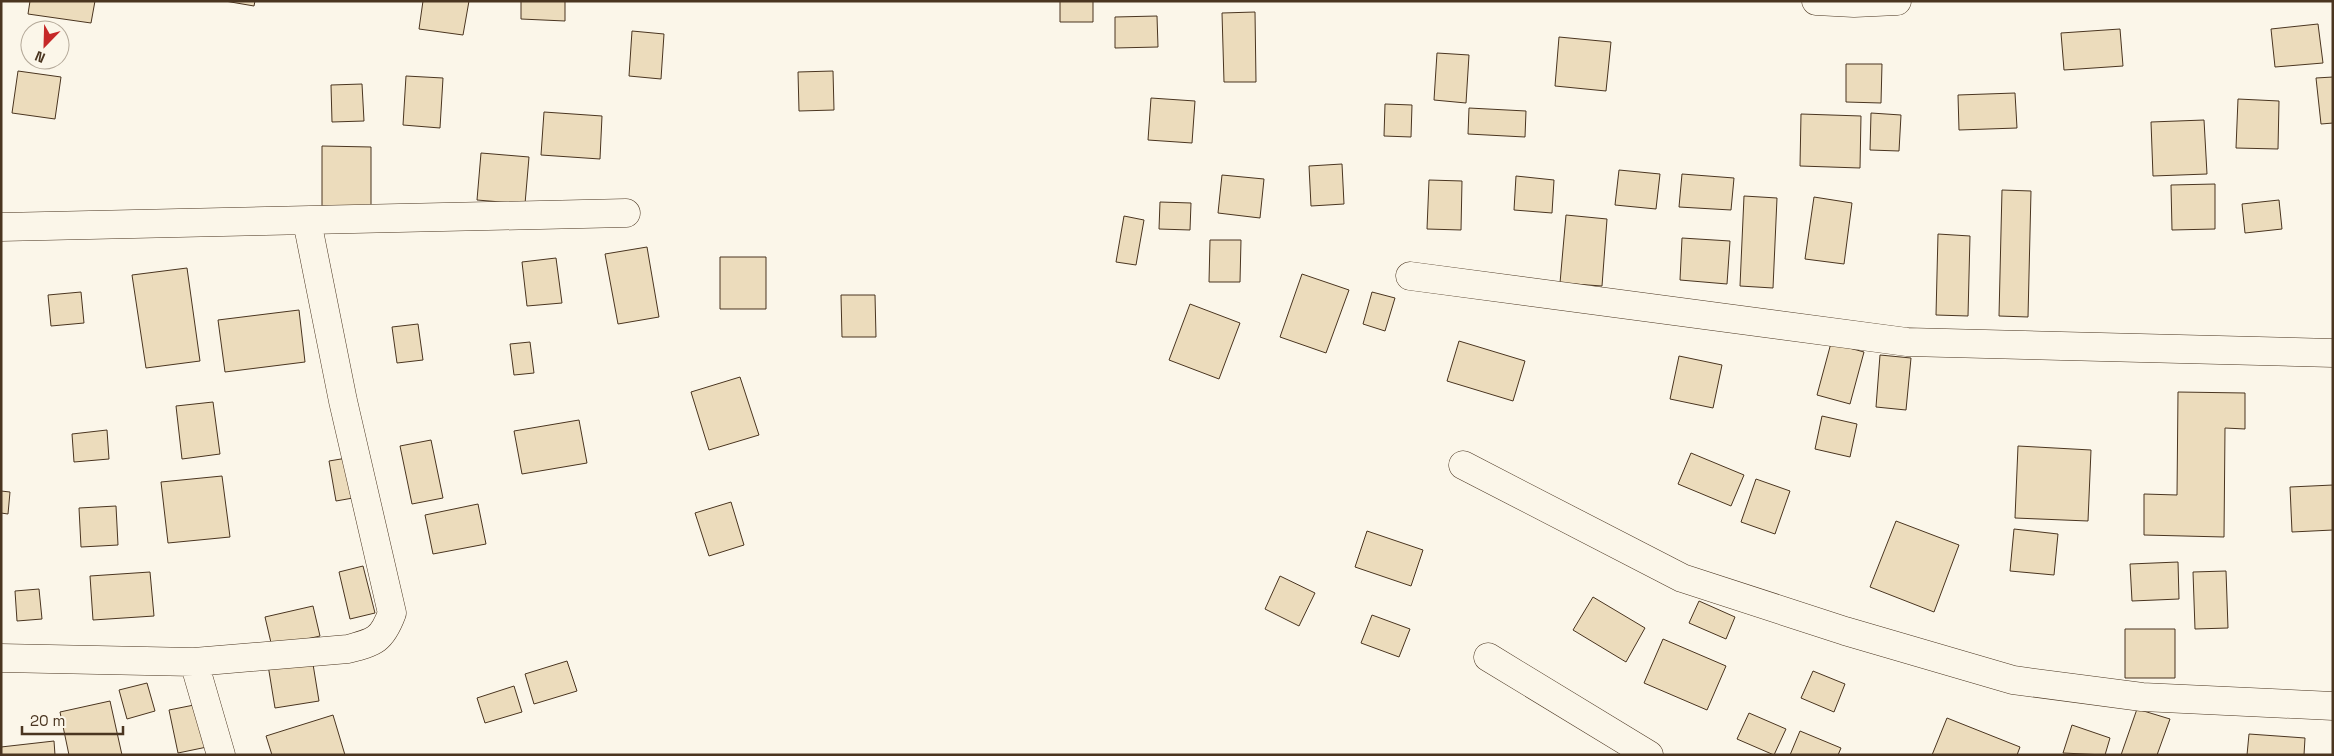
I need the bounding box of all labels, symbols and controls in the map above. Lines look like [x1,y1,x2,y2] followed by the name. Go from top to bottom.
[20,20,70,70] north arrow
[32,47,48,67] text: N
[22,704,124,736] scale bar
[30,711,65,730] text: 20 m

